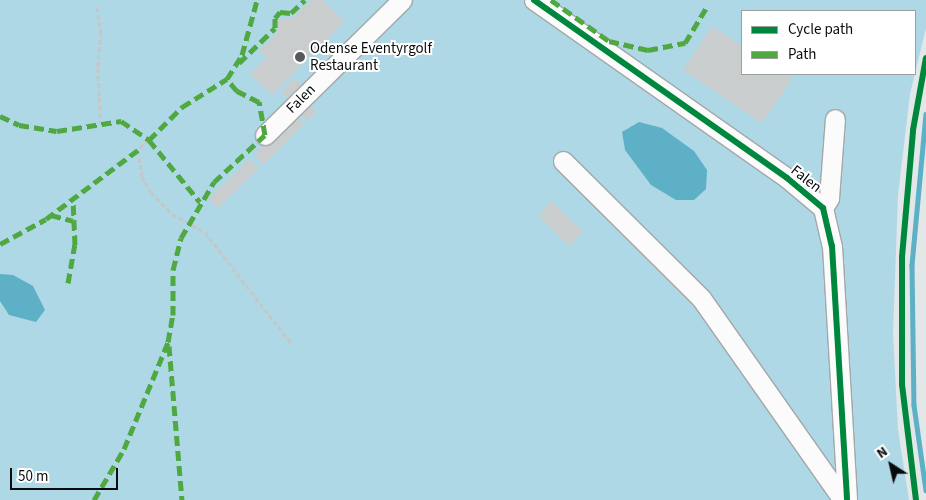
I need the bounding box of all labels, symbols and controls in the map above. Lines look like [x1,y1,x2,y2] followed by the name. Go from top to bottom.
[741,10,916,75] legend
[788,19,853,40] text: Cycle path
[310,39,432,74] place label: Odense Eventyrgolf Restaurant
[788,44,816,65] text: Path
[294,51,306,63] marker: Odense Eventyrgolf Restaurant
[283,81,319,117] street label: Falen
[787,161,825,197] street label: Falen
[866,440,916,490] north arrow
[873,442,892,464] text: N
[12,458,120,490] scale bar
[18,466,48,487] text: 50 m

